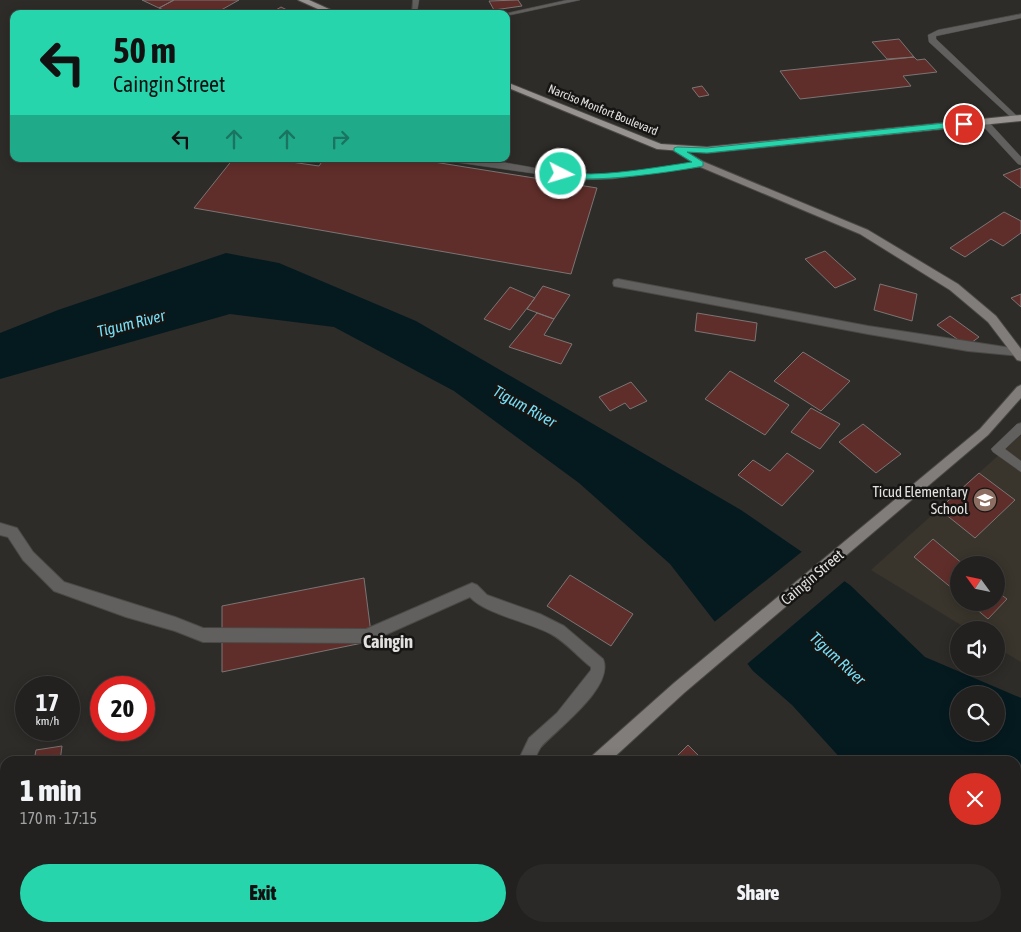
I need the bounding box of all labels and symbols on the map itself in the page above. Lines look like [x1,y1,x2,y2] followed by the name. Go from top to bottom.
[546,82,660,138] street label: Narciso Monfort Boulevard
[943,103,985,145] pin
[534,147,586,199] position arrow
[95,306,168,341] water label: Tigum River
[490,381,561,432] water label: Tigum River
[872,483,968,517] place label: Ticud Elementary School
[972,487,998,513] school or university icon: Ticud Elementary School
[777,546,847,608] street label: Caingin Street
[950,556,1005,611] north arrow
[806,628,870,690] water label: Tigum River
[363,631,413,652] district label: Caingin
[90,676,155,741] speed limit sign: 20

